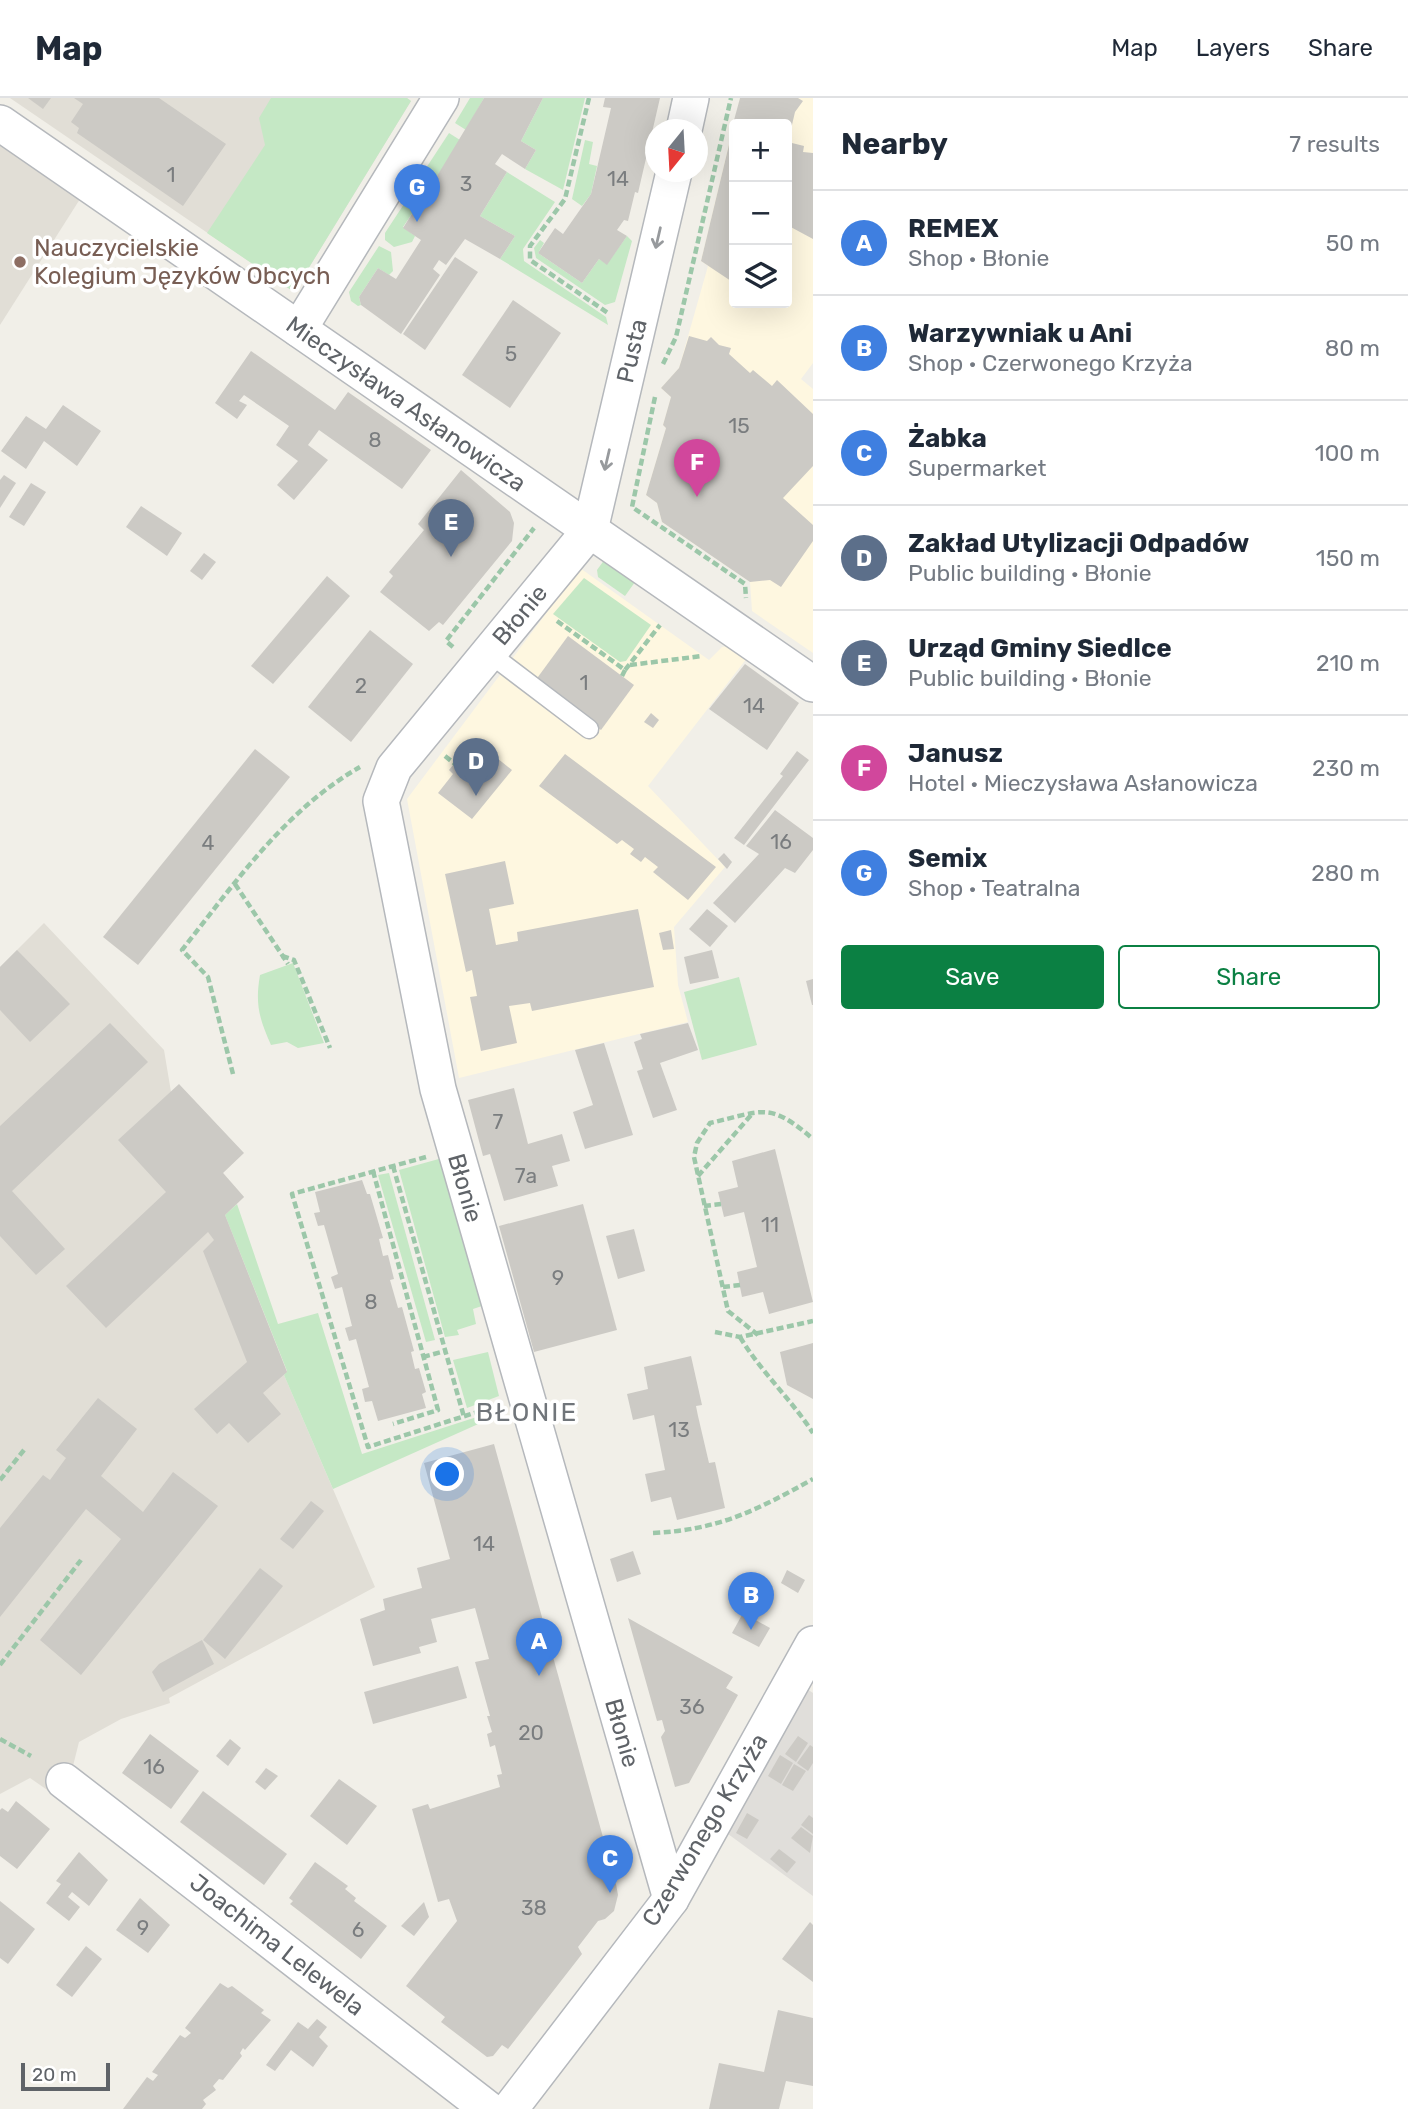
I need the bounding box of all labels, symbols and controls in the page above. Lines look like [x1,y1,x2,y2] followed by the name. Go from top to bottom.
[35,29,103,68] text: Map
[1111,34,1158,62] text: Map
[1196,34,1270,62] text: Layers
[1308,34,1373,62] text: Share
[645,119,708,182] north arrow
[729,119,792,308] map controls
[729,119,792,182] button: +
[841,126,948,162] text: Nearby
[1289,130,1380,158] text: 7 results
[167,162,176,187] house number: 1
[394,164,440,222] pin: G
[607,166,629,191] house number: 14
[460,171,472,196] house number: 3
[729,182,792,245] button: −
[908,213,999,244] text: REMEX
[651,226,665,249] one-way arrow
[856,229,872,257] text: A
[1326,229,1380,257] text: 50 m
[34,234,331,290] place label: Nauczycielskie Kolegium Języków Obcych
[908,244,1049,272] text: Shop · Błonie
[729,245,792,308] button: layers
[12,254,28,270] marker: Nauczycielskie Kolegium Języków Obcych
[281,311,531,497] street label: Mieczysława Asłanowicza
[611,316,653,386] street label: Pusta
[908,318,1132,349] text: Warzywniak u Ani
[856,334,872,362] text: B
[1325,334,1380,362] text: 80 m
[505,341,517,366] house number: 5
[908,349,1193,377] text: Shop · Czerwonego Krzyża
[728,413,750,438] house number: 15
[908,423,987,454] text: Żabka
[368,427,382,452] house number: 8
[674,439,720,497] pin: F
[856,439,872,467] text: C
[1315,439,1380,467] text: 100 m
[600,448,613,470] one-way arrow
[908,454,1046,482] text: Supermarket
[428,499,474,557] pin: E
[908,528,1249,559] text: Zakład Utylizacji Odpadów
[856,544,872,572] text: D
[1316,544,1380,572] text: 150 m
[908,559,1152,587] text: Public building · Błonie
[487,579,553,651] street label: Błonie
[908,633,1172,664] text: Urząd Gminy Siedlce
[857,649,871,677] text: E
[1316,649,1380,677] text: 210 m
[908,664,1152,692] text: Public building · Błonie
[580,670,589,695] house number: 1
[355,673,367,698] house number: 2
[743,693,765,718] house number: 14
[453,738,499,796] pin: D
[908,738,1003,769] text: Janusz
[857,754,871,782] text: F
[1312,754,1380,782] text: 230 m
[908,769,1258,797] text: Hotel · Mieczysława Asłanowicza
[770,829,792,854] house number: 16
[201,830,215,855] house number: 4
[908,843,987,874] text: Semix
[856,859,872,887] text: G
[1311,859,1380,887] text: 280 m
[908,874,1081,902] text: Shop · Teatralna
[841,945,1104,1009] button: Save
[1118,945,1380,1009] button: Share
[493,1109,504,1134] house number: 7
[442,1150,488,1226] street label: Błonie
[515,1163,537,1188] house number: 7a
[761,1212,779,1237] house number: 11
[552,1265,564,1290] house number: 9
[364,1289,378,1314] house number: 8
[476,1397,578,1428] district label: BŁONIE
[668,1417,690,1442] house number: 13
[430,1457,464,1491] your location
[473,1531,495,1556] house number: 14
[728,1572,774,1630] pin: B
[516,1618,562,1676] pin: A
[679,1694,705,1719] house number: 36
[599,1695,645,1771] street label: Błonie
[518,1720,544,1745] house number: 20
[636,1729,774,1931] street label: Czerwonego Krzyża
[143,1754,165,1779] house number: 16
[587,1835,633,1893] pin: C
[184,1868,370,2022] street label: Joachima Lelewela
[521,1895,547,1920] house number: 38
[137,1915,149,1940] house number: 9
[352,1917,364,1942] house number: 6
[21,2060,110,2092] scale bar
[32,2063,77,2086] text: 20 m

